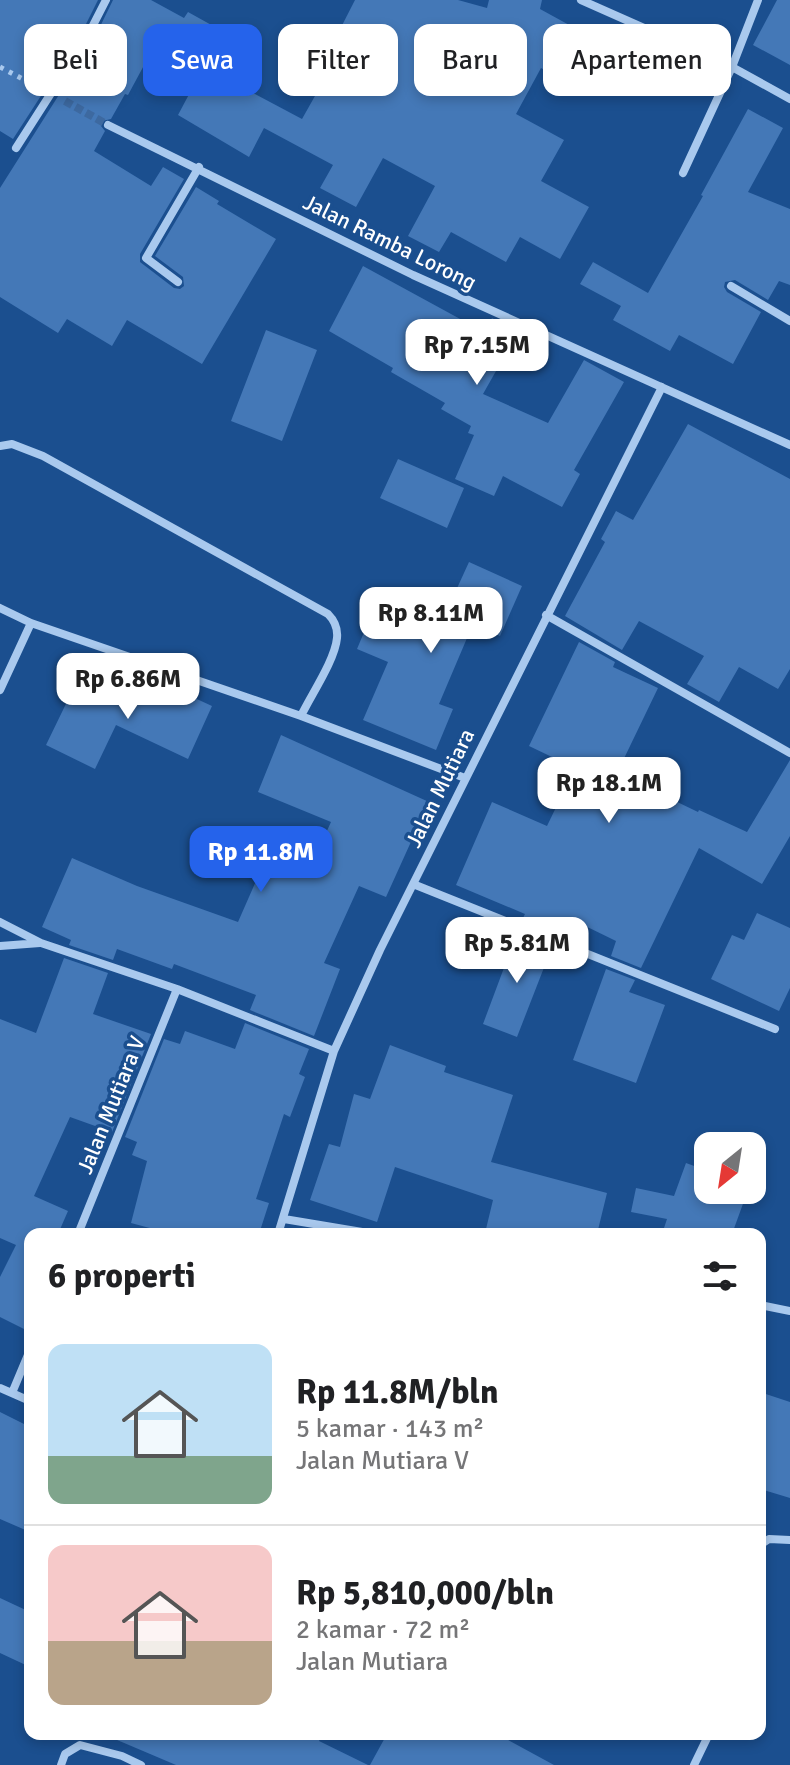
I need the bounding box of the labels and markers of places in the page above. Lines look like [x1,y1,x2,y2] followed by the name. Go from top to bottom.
[394,319,560,387] pin: Rp 7.15M
[348,587,514,655] pin: Rp 8.11M
[45,653,211,721] pin: Rp 6.86M
[526,757,692,825] pin: Rp 18.1M
[178,826,344,894] pin: Rp 11.8M
[434,917,600,985] pin: Rp 5.81M

